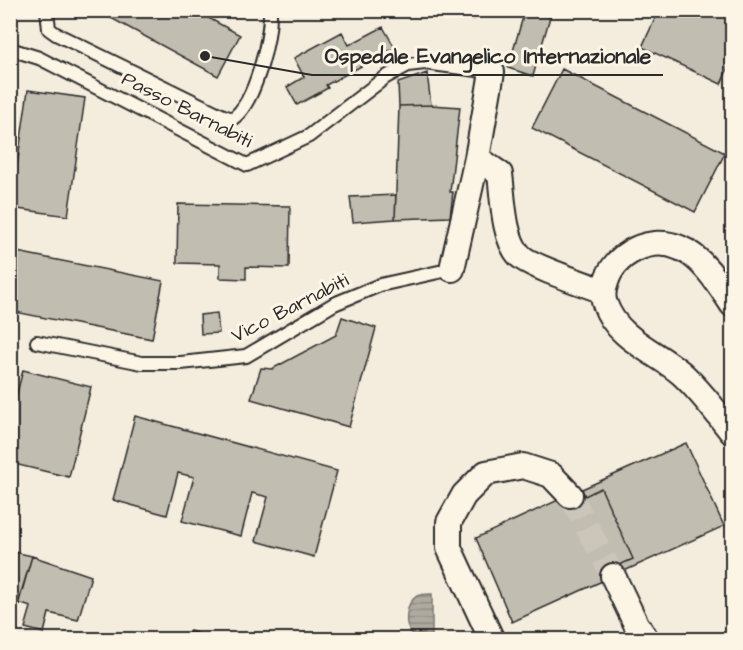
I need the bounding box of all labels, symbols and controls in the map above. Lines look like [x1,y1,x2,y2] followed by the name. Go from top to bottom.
[312,36,663,75] callout: Ospedale Evangelico Internazionale
[325,42,652,73] text: Ospedale Evangelico Internazionale
[117,65,257,155] street label: Passo Barnabiti
[226,266,354,350] street label: Vico Barnabiti

